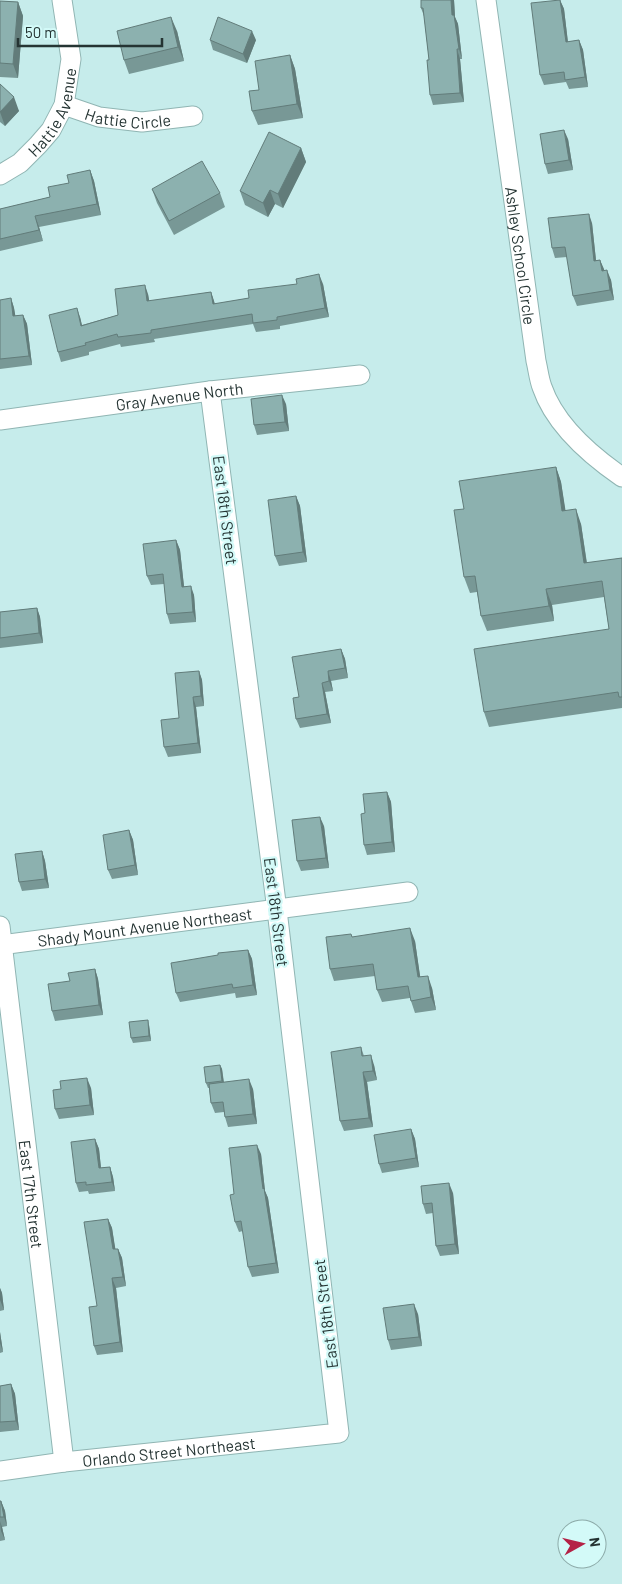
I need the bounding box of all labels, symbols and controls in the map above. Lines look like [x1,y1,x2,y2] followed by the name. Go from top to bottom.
[18,15,161,47] scale bar
[25,23,57,41] text: 50 m
[23,66,79,160] street label: Hattie Avenue
[83,103,172,132] street label: Hattie Circle
[502,185,540,326] street label: Ashley School Circle
[114,378,244,413] street label: Gray Avenue North
[210,454,242,566] street label: East 18th Street
[261,856,293,968] street label: East 18th Street
[36,903,253,950] street label: Shady Mount Avenue Northeast
[16,1139,48,1249] street label: East 17th Street
[309,1258,341,1370] street label: East 18th Street
[81,1432,256,1470] street label: Orlando Street Northeast
[557,1519,607,1569] north arrow
[586,1536,604,1548] text: N

